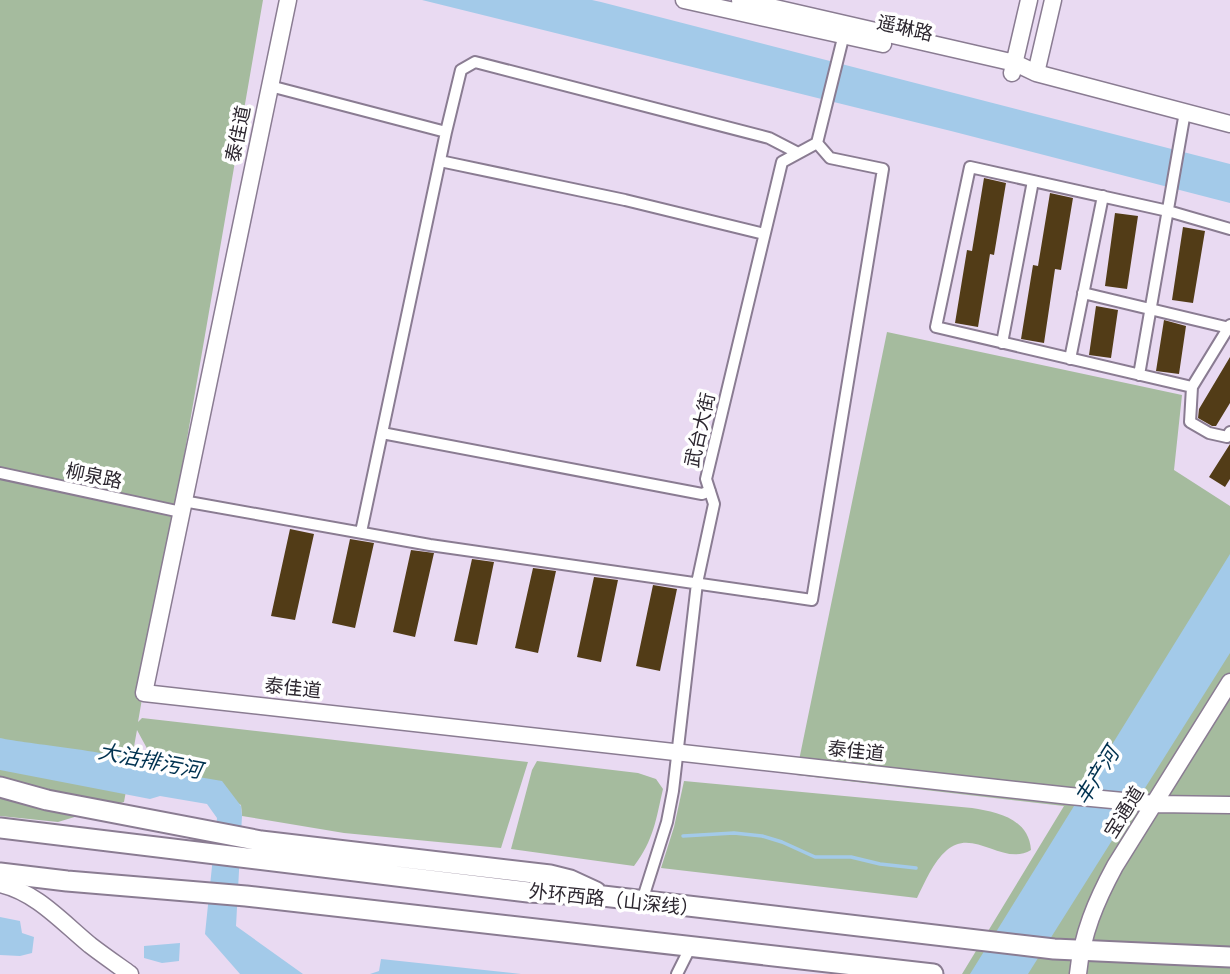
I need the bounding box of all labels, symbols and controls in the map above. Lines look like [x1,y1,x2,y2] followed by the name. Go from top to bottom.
[875,10,935,46] street label: 遥琳路
[221,104,255,164] street label: 泰佳道
[680,390,720,470] street label: 武台大街
[64,459,124,493] street label: 柳泉路
[263,674,323,702] street label: 泰佳道
[826,737,886,765] street label: 泰佳道
[96,739,208,784] water label: 大沽排污河
[1070,740,1126,809] water label: 丰产河
[1099,782,1149,842] street label: 宝通道
[528,880,700,920] street label: 外环西路（山深线）

